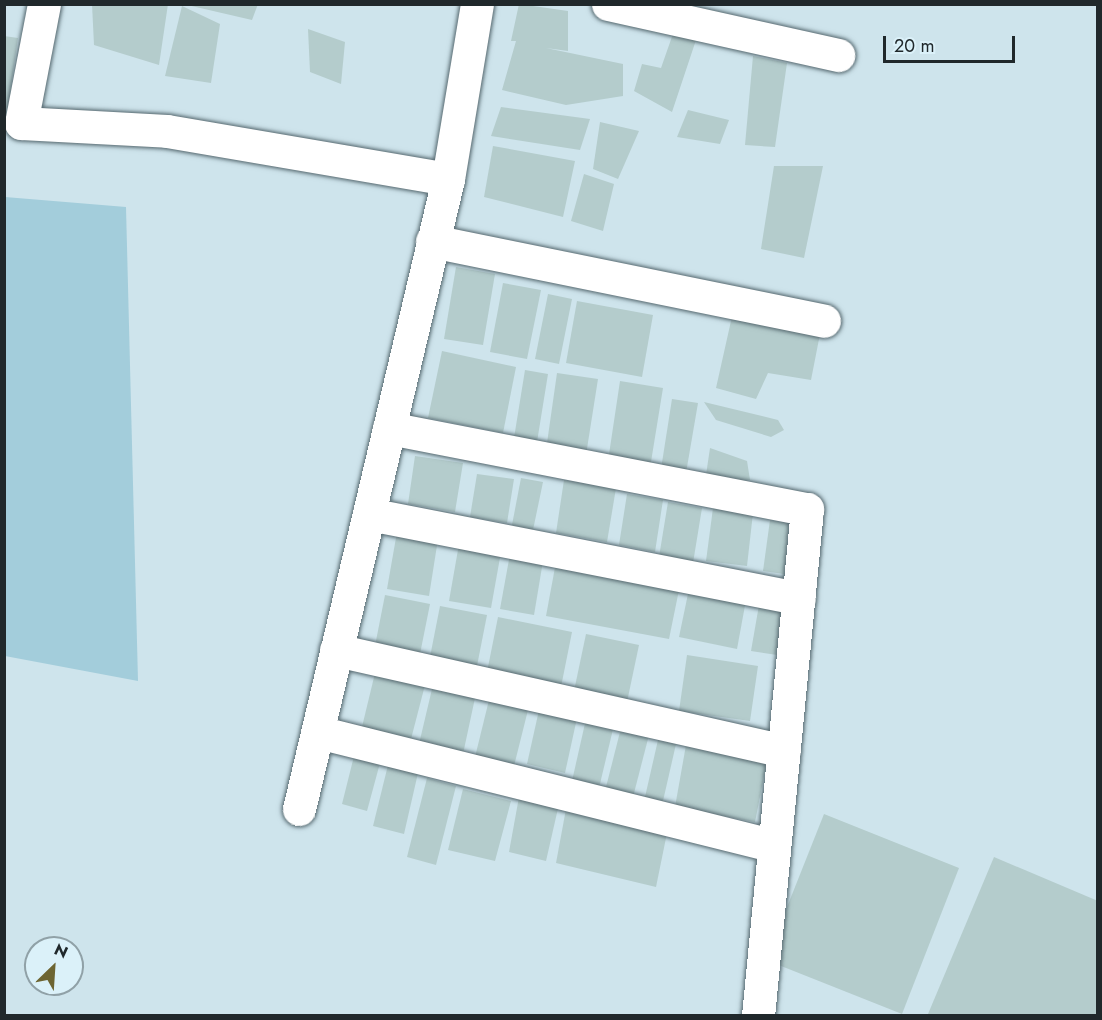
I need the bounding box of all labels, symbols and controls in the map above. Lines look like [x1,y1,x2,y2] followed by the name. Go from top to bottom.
[886,24,1018,62] scale bar
[894,33,934,59] text: 20 m
[24,936,84,996] north arrow
[50,938,72,964] text: N

